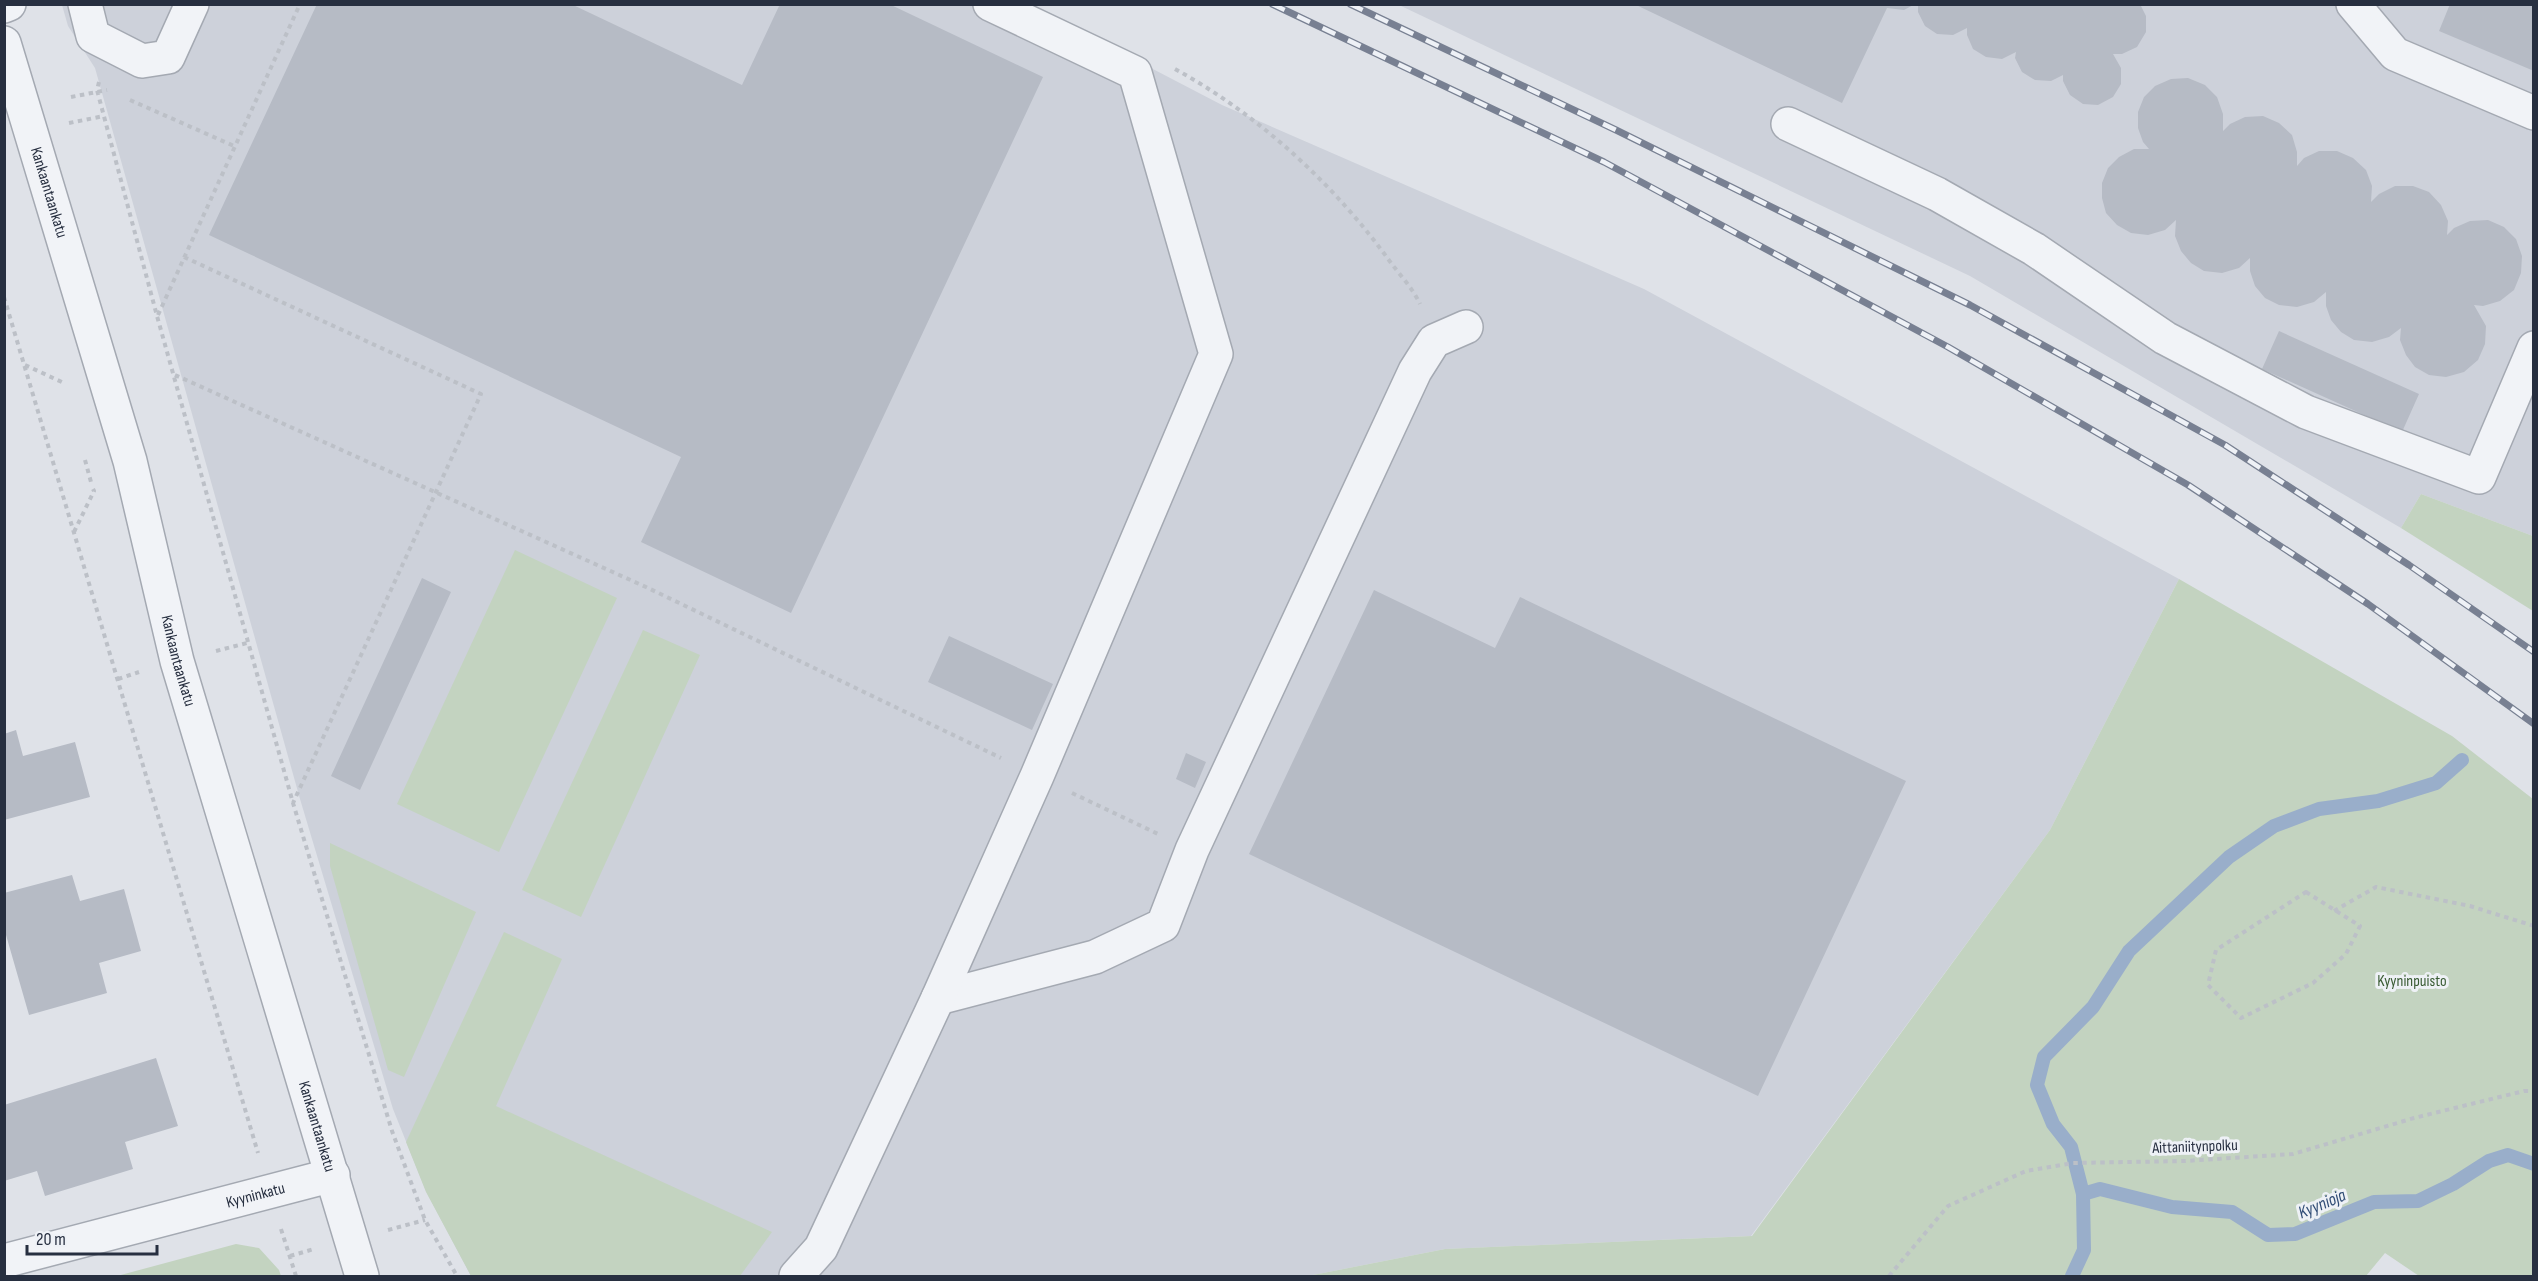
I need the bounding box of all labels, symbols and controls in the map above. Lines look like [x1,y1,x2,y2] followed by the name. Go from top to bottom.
[26,145,72,240] street label: Kankaantaankatu
[157,613,200,708] street label: Kankaantaankatu
[2377,972,2447,991] park label: Kyyninpuisto
[294,1079,340,1174] street label: Kankaantaankatu
[2151,1136,2238,1158] street label: Aittaniitynpolku
[224,1178,287,1212] street label: Kyyninkatu
[2295,1184,2350,1223] water label: Kyynioja
[27,1218,158,1256] scale bar
[36,1229,66,1250] text: 20 m

